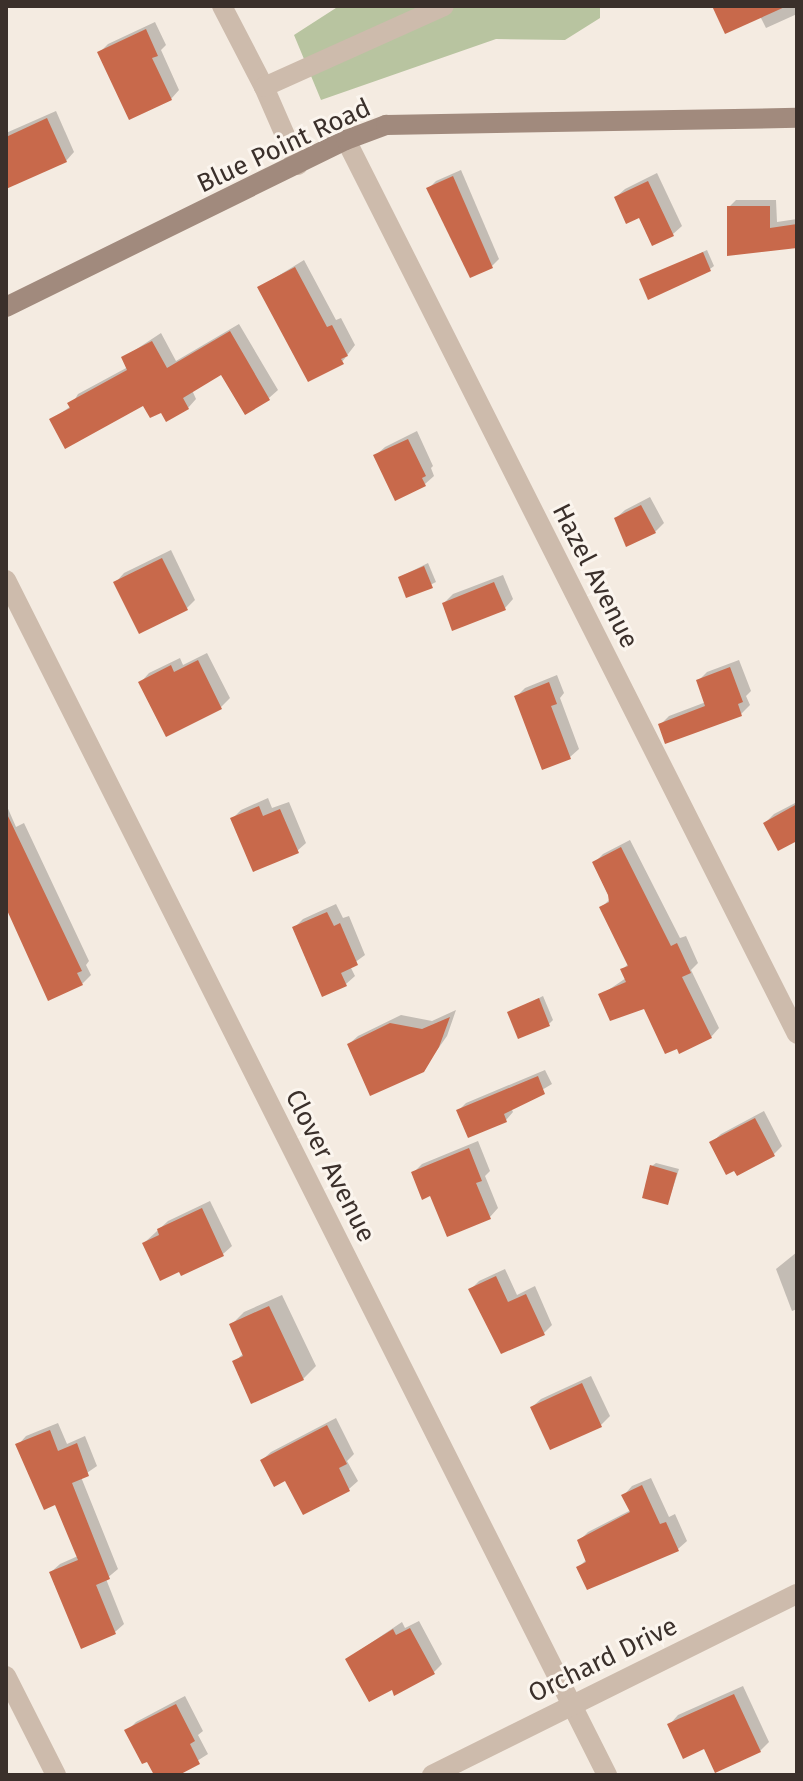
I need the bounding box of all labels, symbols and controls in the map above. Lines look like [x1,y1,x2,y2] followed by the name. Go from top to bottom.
[192,92,376,200] street label: Blue Point Road
[545,499,645,653] street label: Hazel Avenue
[278,1085,382,1247] street label: Clover Avenue
[523,1611,683,1709] street label: Orchard Drive

